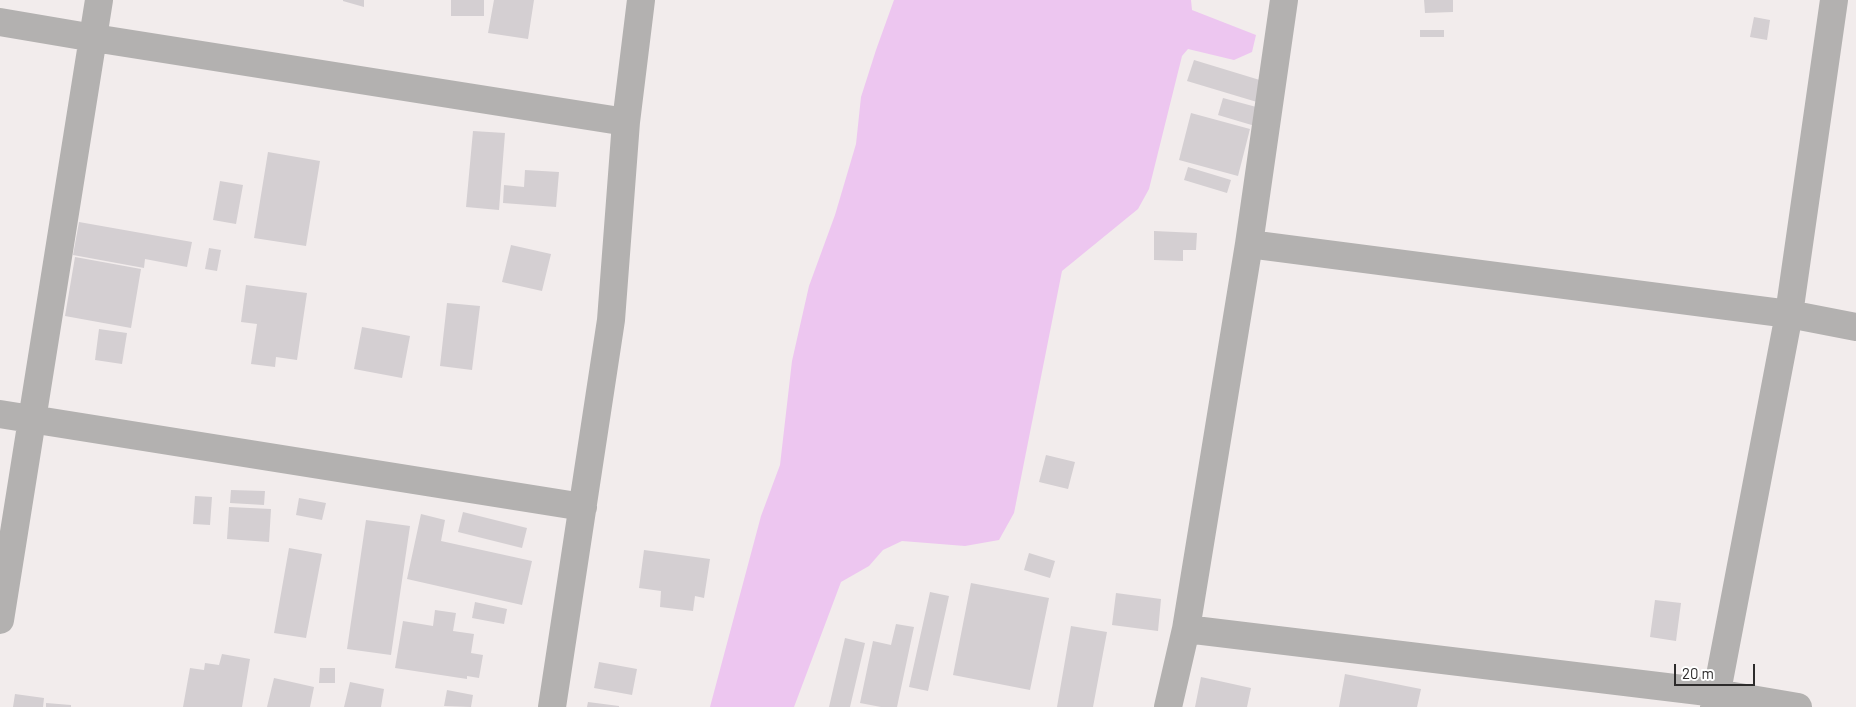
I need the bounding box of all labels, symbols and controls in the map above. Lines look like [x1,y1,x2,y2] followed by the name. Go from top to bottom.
[1676,654,1757,686] scale bar
[1682,664,1714,682] text: 20 m

